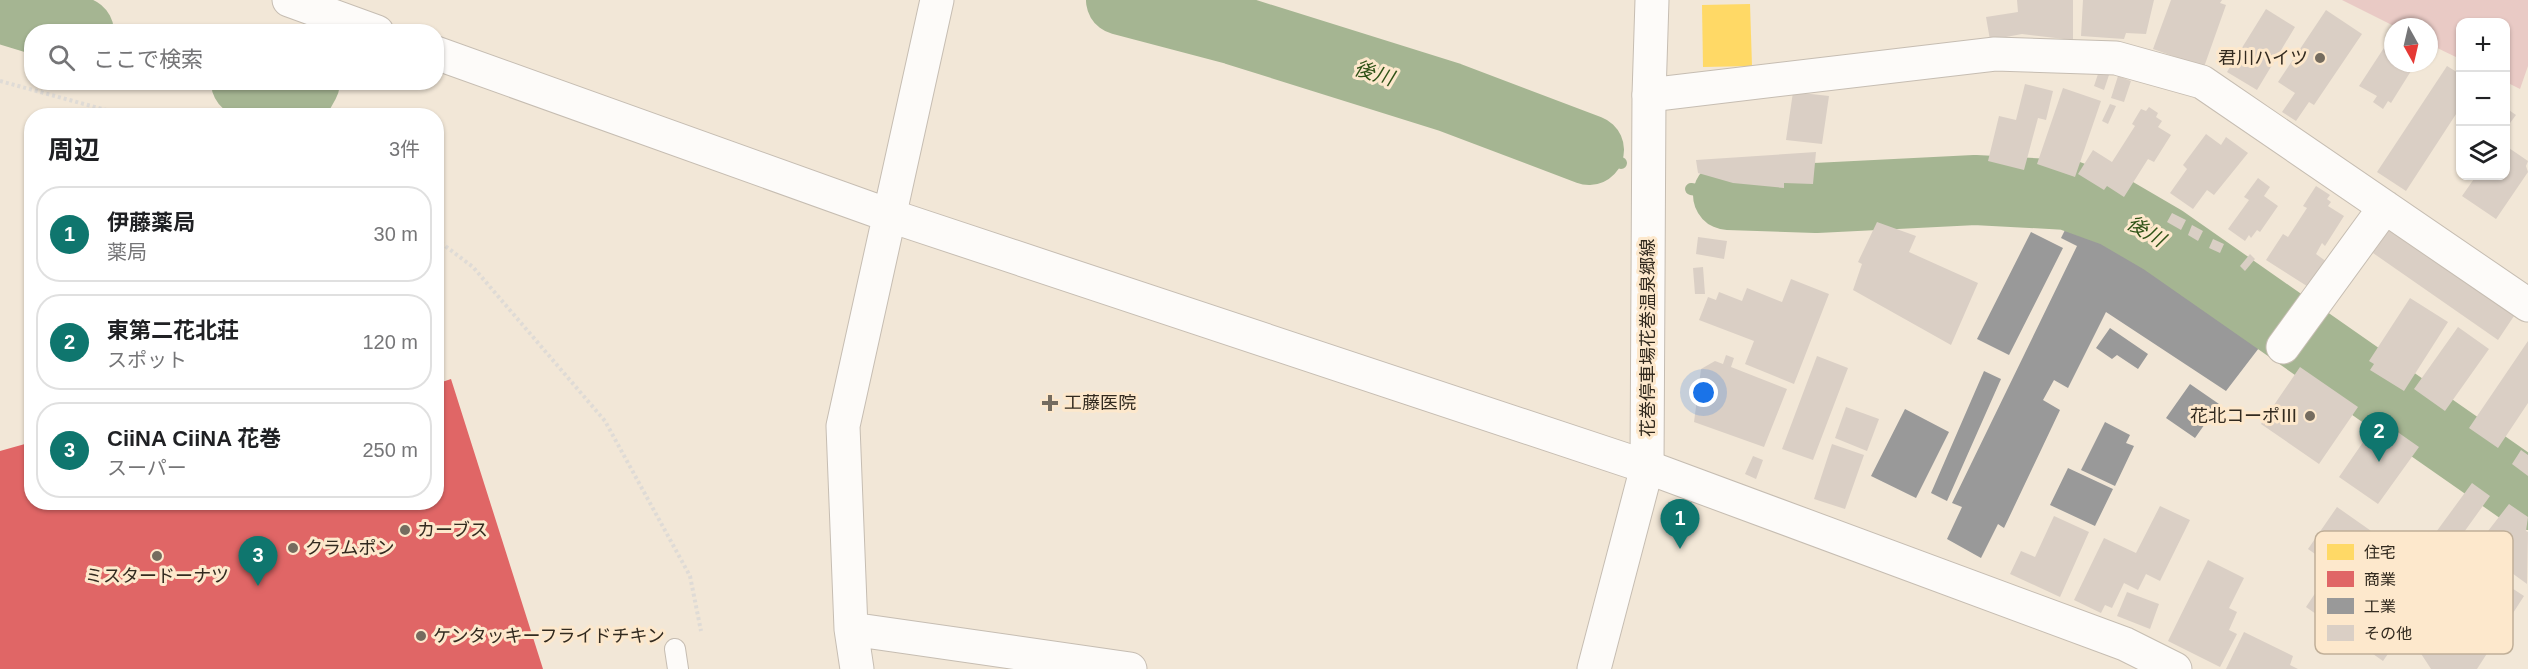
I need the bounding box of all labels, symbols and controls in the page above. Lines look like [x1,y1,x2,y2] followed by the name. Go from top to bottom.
[2384,18,2438,72] north arrow
[2456,18,2510,180] map controls
[2456,18,2510,72] button: +
[24,24,444,90] search box
[45,41,78,74] icon: search
[93,47,203,72] text: ここで検索
[2218,48,2308,68] place label: 君川ハイツ
[2313,51,2327,65] marker: 君川ハイツ
[1352,57,1398,90] water label: 後川
[2456,72,2510,126] button: −
[2456,126,2510,180] button: layers
[48,135,100,165] text: 周辺
[389,138,420,160] text: 3件
[107,210,195,235] text: 伊藤薬局
[2123,211,2171,252] water label: 後川
[64,223,75,245] text: 1
[374,223,418,245] text: 30 m
[1638,239,1658,437] street label: 花巻停車場花巻温泉郷線
[107,241,147,263] text: 薬局
[107,318,239,343] text: 東第二花北荘
[64,331,75,353] text: 2
[362,331,418,353] text: 120 m
[107,349,187,371] text: スポット
[1689,378,1718,407] your location
[1064,393,1136,413] place label: 工藤医院
[1041,394,1059,412] marker: 工藤医院
[2190,406,2298,426] place label: 花北コーポⅢ
[2303,409,2317,423] marker: 花北コーポⅢ
[2360,412,2398,462] pin: 2
[107,426,281,451] text: CiiNA CiiNA 花巻
[64,439,75,461] text: 3
[362,439,418,461] text: 250 m
[107,457,187,479] text: スーパー
[1660,500,1700,549] pin: 1
[417,520,488,540] place label: カーブス
[398,523,412,537] marker: カーブス
[2315,531,2513,654] legend
[238,536,278,586] pin: 3
[305,538,394,558] place label: クラムポン
[286,541,300,555] marker: クラムポン
[2364,544,2396,561] text: 住宅
[150,549,164,563] marker: ミスタードーナツ
[85,566,229,586] place label: ミスタードーナツ
[2364,571,2396,588] text: 商業
[2364,598,2396,615] text: 工業
[2364,625,2412,642] text: その他
[433,626,665,646] place label: ケンタッキーフライドチキン
[414,629,428,643] marker: ケンタッキーフライドチキン

